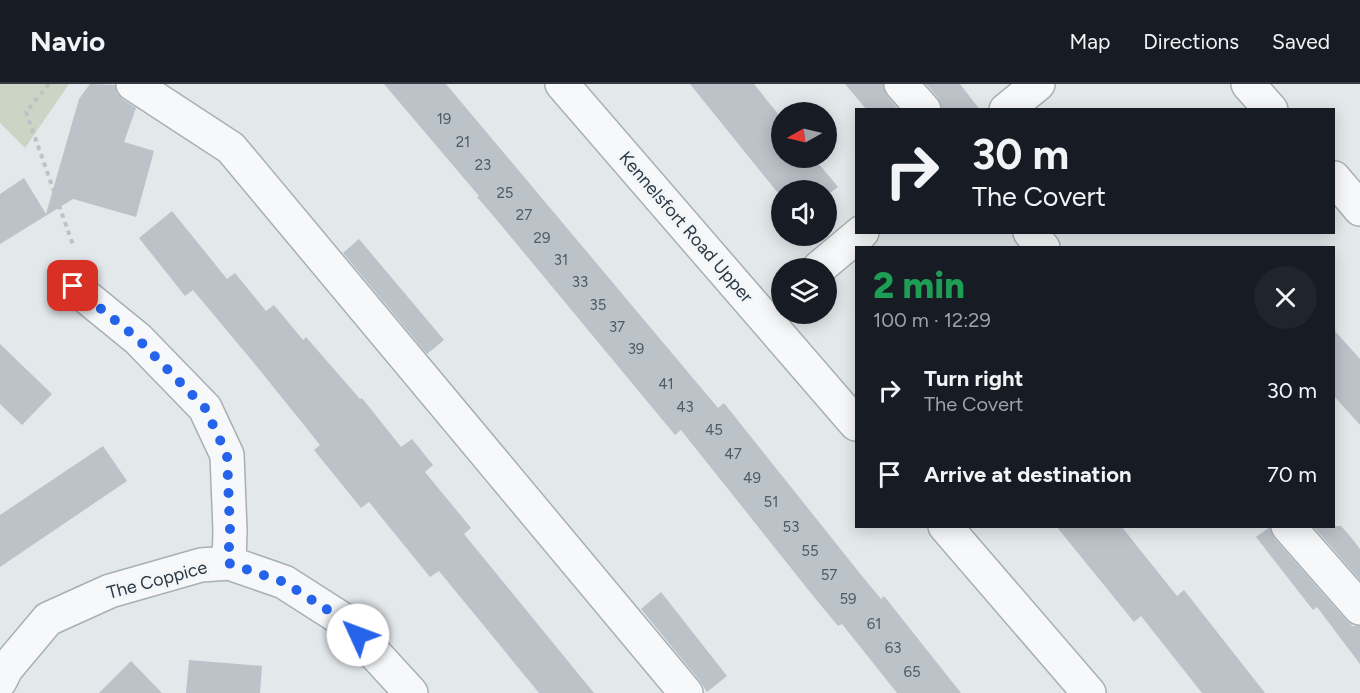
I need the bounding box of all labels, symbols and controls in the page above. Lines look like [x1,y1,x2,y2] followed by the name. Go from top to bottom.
[30,24,105,58] text: Navio
[1069,29,1110,54] text: Map
[1143,29,1239,54] text: Directions
[1272,29,1330,54] text: Saved
[771,102,837,168] north arrow
[771,102,837,324] map controls
[437,110,451,128] house number: 19
[972,129,1069,180] text: 30 m
[873,132,951,210] icon: right
[456,133,470,151] house number: 21
[614,147,758,307] street label: Kennelsfort Road Upper
[475,156,491,174] house number: 23
[771,180,837,246] button: sound
[972,180,1106,213] text: The Covert
[496,184,514,202] house number: 25
[516,206,532,224] house number: 27
[534,229,550,247] house number: 29
[554,251,568,269] house number: 31
[771,258,837,324] button: layers
[47,260,98,311] pin
[873,264,965,307] text: 2 min
[1254,266,1317,329] button: close
[56,269,89,302] icon: arrive
[572,273,588,291] house number: 33
[590,296,606,314] house number: 35
[873,308,991,332] text: 100 m · 12:29
[609,318,625,336] house number: 37
[628,340,644,358] house number: 39
[924,365,1023,392] text: Turn right
[873,374,906,407] icon: right
[658,375,674,393] house number: 41
[1267,377,1317,404] text: 30 m
[924,392,1023,416] text: The Covert
[676,398,694,416] house number: 43
[705,421,723,439] house number: 45
[724,445,742,463] house number: 47
[873,458,906,491] icon: arrive
[924,461,1132,488] text: Arrive at destination
[1267,461,1317,488] text: 70 m
[743,469,761,487] house number: 49
[764,493,778,511] house number: 51
[783,518,799,536] house number: 53
[801,542,819,560] house number: 55
[105,556,210,604] street label: The Coppice
[821,566,837,584] house number: 57
[839,590,857,608] house number: 59
[326,603,390,667] position arrow
[867,615,881,633] house number: 61
[885,639,901,657] house number: 63
[903,663,921,681] house number: 65

